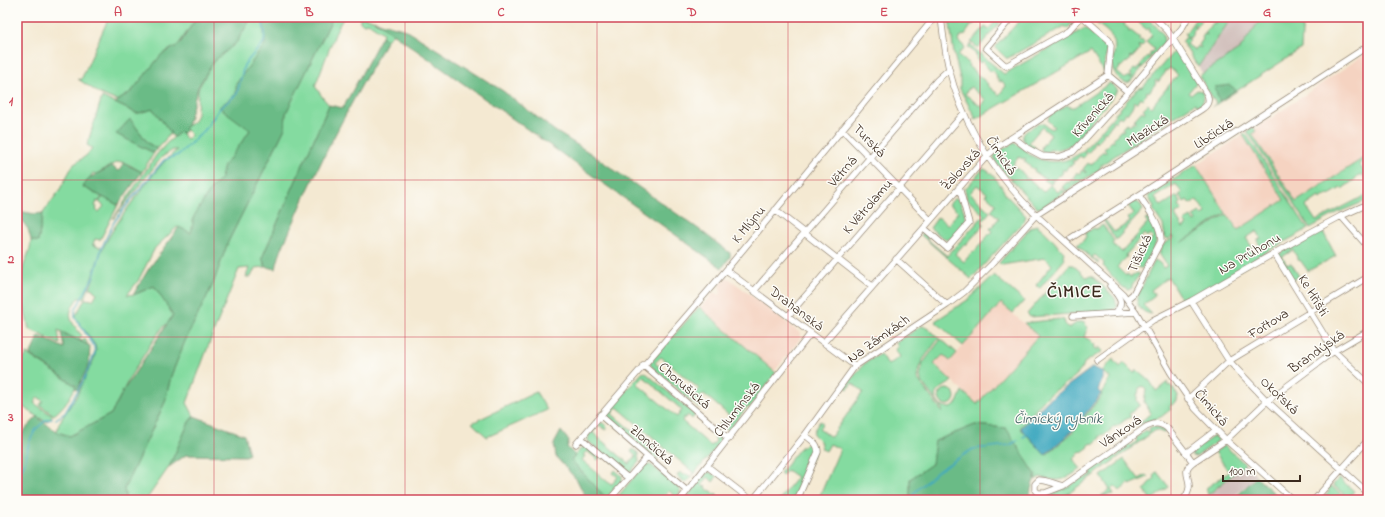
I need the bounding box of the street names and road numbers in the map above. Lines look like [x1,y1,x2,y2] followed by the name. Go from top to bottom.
[1067,88,1119,142] street label: Křivenická
[1123,110,1173,153] street label: Mlazická
[1190,114,1238,155] street label: Libčická
[848,119,890,163] street label: Turská
[980,132,1021,180] street label: Čimická
[936,144,986,196] street label: Žalovská
[823,152,863,193] street label: Větrná
[838,174,898,239] street label: K Větrolamu
[727,201,772,249] street label: K Mlýnu
[1215,228,1285,281] street label: Na Průhonu
[1123,231,1158,276] street label: Tišická
[1292,271,1334,321] street label: Ke Hřišti
[764,281,828,337] street label: Drahanská
[1244,304,1293,345] street label: Fořtova
[843,310,915,369] street label: Na Zámkách
[1284,325,1350,381] street label: Brandýská
[653,358,715,415] street label: Chorušická
[1255,372,1303,420] street label: Okořská
[709,378,766,442] street label: Chlumínská
[1189,385,1233,431] street label: Čimická
[1095,411,1146,455] street label: Vánková
[624,420,678,470] street label: Zlončická

